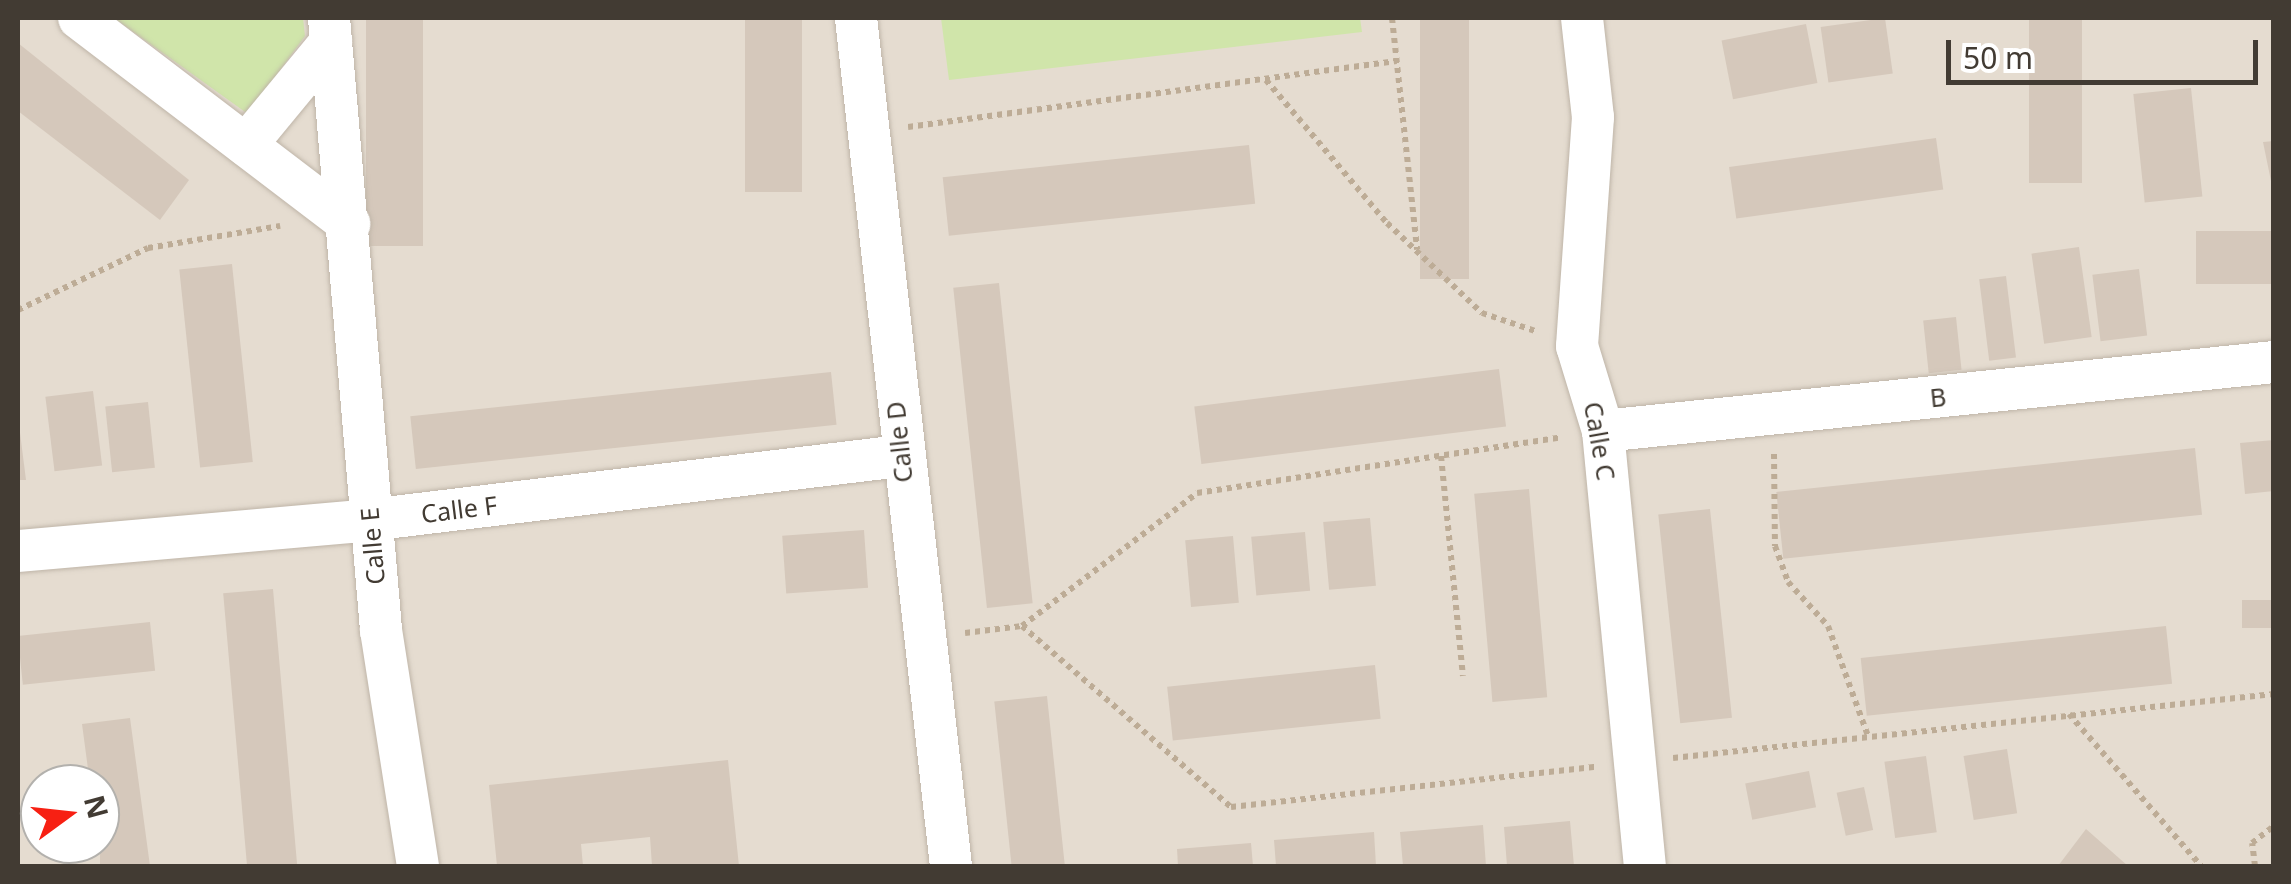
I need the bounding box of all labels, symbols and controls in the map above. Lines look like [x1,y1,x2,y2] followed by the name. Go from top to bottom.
[1951,20,2264,82] scale bar
[1963,37,2033,78] text: 50 m
[1928,381,1948,413] street label: B
[1578,399,1622,483] street label: Calle C
[880,400,918,484] street label: Calle D
[419,489,499,529] street label: Calle F
[354,506,390,586] street label: Calle E
[20,764,120,864] north arrow
[76,791,118,823] text: N

